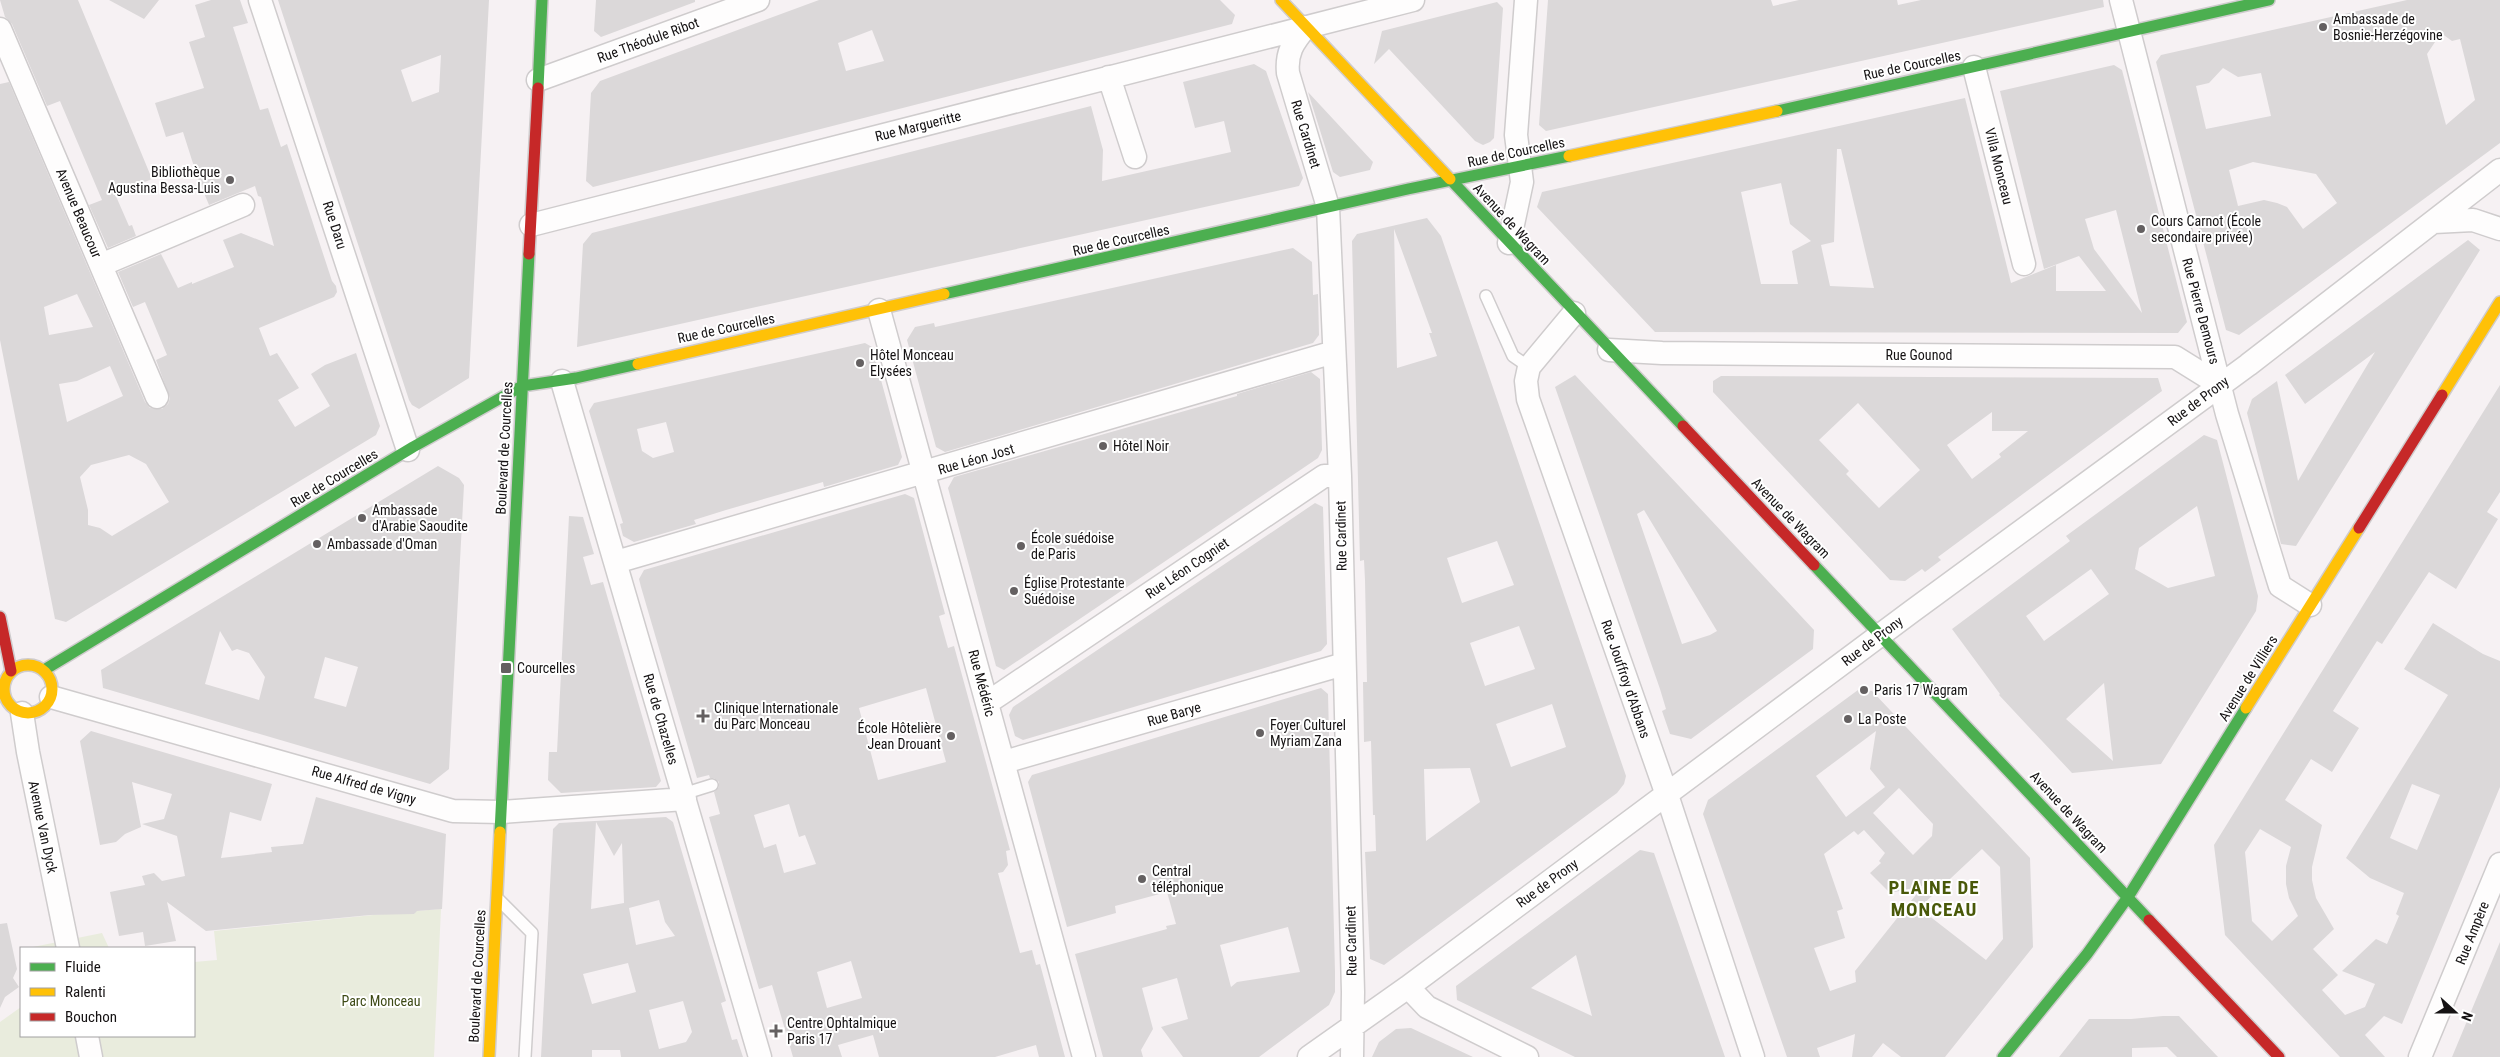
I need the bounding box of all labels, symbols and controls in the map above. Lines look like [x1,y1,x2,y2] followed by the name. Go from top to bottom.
[2333,11,2443,43] place label: Ambassade de Bosnie-Herzégovine
[595,14,701,66] street label: Rue Théodule Ribot
[2317,21,2329,33] marker: Ambassade de Bosnie-Herzégovine
[1862,47,1962,83] street label: Rue de Courcelles
[1288,98,1324,170] street label: Rue Cardinet
[873,107,963,144] street label: Rue Margueritte
[1982,126,2016,206] street label: Villa Monceau
[1466,134,1566,170] street label: Rue de Courcelles
[108,164,220,196] place label: Bibliothèque Agustina Bessa-Luis
[53,166,105,260] street label: Avenue Beaucour
[224,174,236,186] marker: Bibliothèque Agustina Bessa-Luis
[1470,180,1554,268] street label: Avenue de Wagram
[320,199,350,251] street label: Rue Daru
[2151,212,2262,246] place label: Cours Carnot (École secondaire privée)
[1071,221,1171,259] street label: Rue de Courcelles
[2135,223,2147,235] marker: Cours Carnot (École secondaire privée)
[2179,256,2223,366] street label: Rue Pierre Demours
[676,310,776,346] street label: Rue de Courcelles
[870,347,954,379] place label: Hôtel Monceau Elysées
[1886,347,1952,363] street label: Rue Gounod
[854,357,866,369] marker: Hôtel Monceau Elysées
[2164,373,2232,429] street label: Rue de Prony
[493,381,515,515] street label: Boulevard de Courcelles
[1113,438,1169,454] place label: Hôtel Noir
[936,440,1016,478] street label: Rue Léon Jost
[1097,440,1109,452] marker: Hôtel Noir
[287,446,381,510] street label: Rue de Courcelles
[1749,474,1833,562] street label: Avenue de Wagram
[1332,501,1350,571] street label: Rue Cardinet
[372,502,468,534] place label: Ambassade d'Arabie Saoudite
[356,512,368,524] marker: Ambassade d'Arabie Saoudite
[1031,529,1115,562] place label: École suédoise de Paris
[1142,534,1232,602] street label: Rue Léon Cogniet
[327,536,437,552] place label: Ambassade d'Oman
[311,538,323,550] marker: Ambassade d'Oman
[1015,540,1027,552] marker: École suédoise de Paris
[1024,574,1125,607] place label: Église Protestante Suédoise
[1008,585,1020,597] marker: Église Protestante Suédoise
[1838,613,1906,669] street label: Rue de Prony
[1598,618,1654,740] street label: Rue Jouffroy d'Abbans
[2215,632,2281,724] street label: Avenue de Villiers
[965,648,999,718] street label: Rue Médéric
[517,660,575,676] place label: Courcelles
[499,661,513,675] marker: Courcelles
[640,672,682,766] street label: Rue de Chazelles
[1874,682,1968,698] place label: Paris 17 Wagram
[1858,684,1870,696] marker: Paris 17 Wagram
[1145,699,1203,729] street label: Rue Barye
[714,700,839,732] place label: Clinique Internationale du Parc Monceau
[696,709,710,723] marker: Clinique Internationale du Parc Monceau
[1858,711,1907,727] place label: La Poste
[1842,713,1854,725] marker: La Poste
[1270,717,1346,749] place label: Foyer Culturel Myriam Zana
[858,719,941,752] place label: École Hôtelière Jean Drouant
[1254,727,1266,739] marker: Foyer Culturel Myriam Zana
[945,730,957,742] marker: École Hôtelière Jean Drouant
[310,762,418,808] street label: Rue Alfred de Vigny
[2027,768,2111,856] street label: Avenue de Wagram
[25,779,61,875] street label: Avenue Van Dyck
[1513,855,1581,911] street label: Rue de Prony
[1152,863,1224,895] place label: Central téléphonique
[1136,873,1148,885] marker: Central téléphonique
[1889,876,1979,921] district label: PLAINE DE MONCEAU
[2452,899,2492,967] street label: Rue Ampère
[1342,906,1360,976] street label: Rue Cardinet
[466,909,488,1043] street label: Boulevard de Courcelles
[20,947,195,1037] legend
[65,958,101,976] text: Fluide
[65,983,106,1001] text: Ralenti
[2430,987,2480,1037] north arrow
[341,993,421,1009] park label: Parc Monceau
[65,1008,117,1026] text: Bouchon
[2458,1010,2476,1024] text: N
[787,1015,897,1047] place label: Centre Ophtalmique Paris 17
[769,1024,783,1038] marker: Centre Ophtalmique Paris 17

